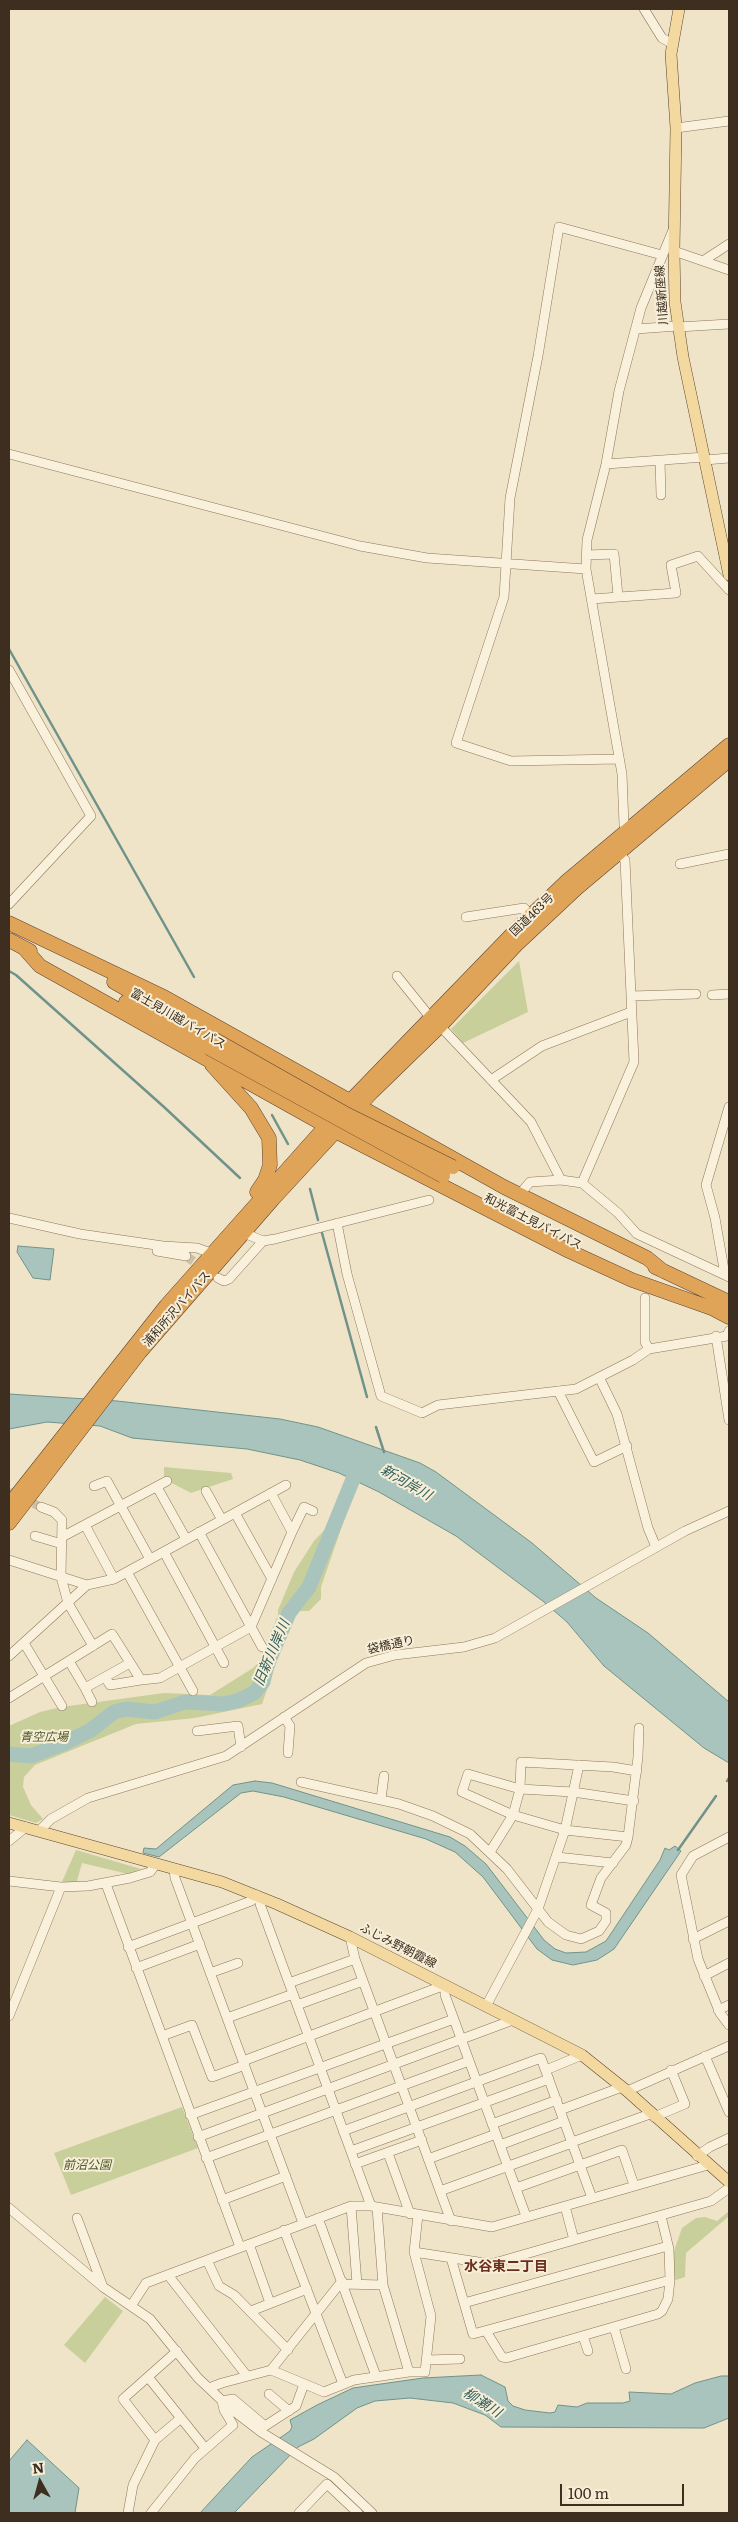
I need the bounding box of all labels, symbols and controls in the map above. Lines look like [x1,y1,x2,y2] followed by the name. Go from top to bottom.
[653,265,671,325] street label: 川越新座線
[507,891,557,939] street label: 国道463号
[128,986,228,1052] street label: 富士見川越バイパス
[482,1191,584,1253] street label: 和光富士見バイパス
[140,1268,214,1350] street label: 浦和所沢バイパス
[378,1462,434,1504] water label: 新河岸川
[251,1618,293,1688] water label: 旧新川岸川
[366,1633,416,1657] street label: 袋橋通り
[20,1730,68,1744] park label: 青空広場
[357,1921,439,1971] street label: ふじみ野朝霞線
[63,2158,111,2172] park label: 前沼公園
[464,2259,548,2275] district label: 水谷東二丁目
[460,2385,504,2421] water label: 柳瀬川
[31,2456,45,2478] text: N
[15,2457,65,2507] north arrow
[563,2474,687,2506] scale bar
[568,2481,609,2504] text: 100 m

